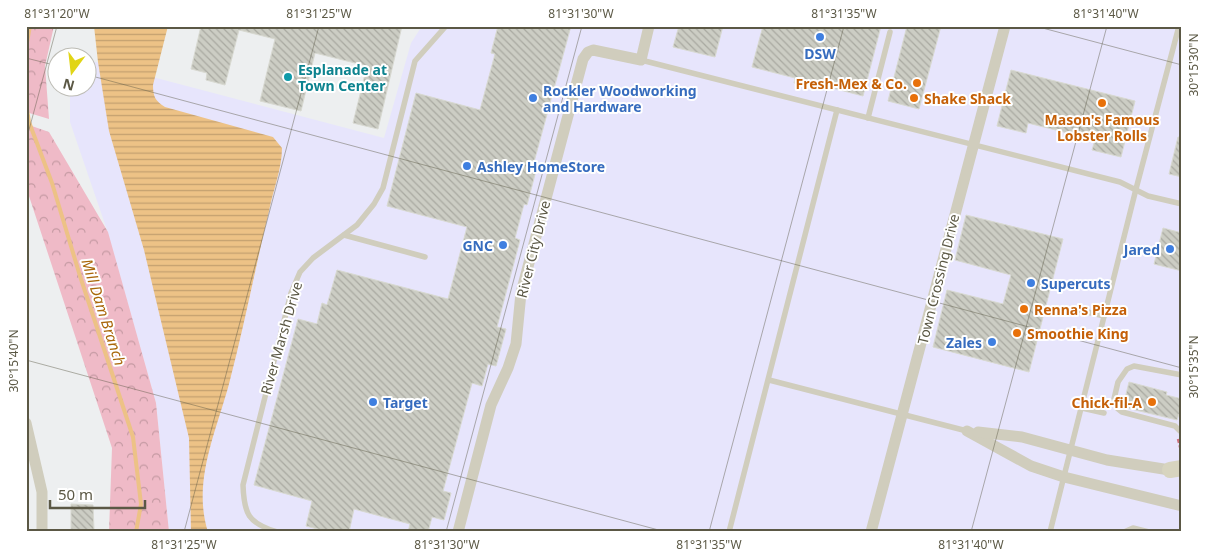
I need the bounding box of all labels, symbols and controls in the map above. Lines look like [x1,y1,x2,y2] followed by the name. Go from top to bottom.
[24,5,90,22] text: 81°31'20"W
[286,5,352,22] text: 81°31'25"W
[548,5,614,22] text: 81°31'30"W
[811,5,877,22] text: 81°31'35"W
[1073,5,1139,22] text: 81°31'40"W
[814,31,826,43] marker: DSW
[1185,33,1202,97] text: 30°15'30"N
[804,44,836,63] place label: DSW
[48,48,98,98] north arrow
[298,60,387,95] place label: Esplanade at Town Center
[282,71,294,83] marker: Esplanade at Town Center
[61,74,76,96] text: N
[796,74,907,93] place label: Fresh-Mex & Co.
[911,77,923,89] marker: Fresh-Mex & Co.
[543,81,697,116] place label: Rockler Woodworking and Hardware
[924,89,1011,108] place label: Shake Shack
[527,92,539,104] marker: Rockler Woodworking and Hardware
[908,92,920,104] marker: Shake Shack
[1096,97,1108,109] marker: Mason's Famous Lobster Rolls
[1045,110,1159,145] place label: Mason's Famous Lobster Rolls
[477,157,605,176] place label: Ashley HomeStore
[461,160,473,172] marker: Ashley HomeStore
[512,198,554,300] street label: River City Drive
[913,212,963,346] street label: Town Crossing Drive
[462,236,493,255] place label: GNC
[497,239,509,251] marker: GNC
[1122,240,1160,259] place label: Jared
[1164,243,1176,255] marker: Jared
[77,256,131,368] water label: Mill Dam Branch
[1041,274,1110,293] place label: Supercuts
[1025,277,1037,289] marker: Supercuts
[256,279,306,397] street label: River Marsh Drive
[1034,300,1127,319] place label: Renna's Pizza
[1018,303,1030,315] marker: Renna's Pizza
[1027,324,1129,343] place label: Smoothie King
[1011,327,1023,339] marker: Smoothie King
[5,329,22,393] text: 30°15'40"N
[946,333,982,352] place label: Zales
[1185,335,1202,399] text: 30°15'35"N
[986,336,998,348] marker: Zales
[383,393,428,412] place label: Target
[1071,393,1142,412] place label: Chick-fil-A
[367,396,379,408] marker: Target
[1146,396,1158,408] marker: Chick-fil-A
[50,478,145,510] scale bar
[58,484,93,504] text: 50 m
[151,536,217,553] text: 81°31'25"W
[414,536,480,553] text: 81°31'30"W
[676,536,742,553] text: 81°31'35"W
[938,536,1004,553] text: 81°31'40"W

